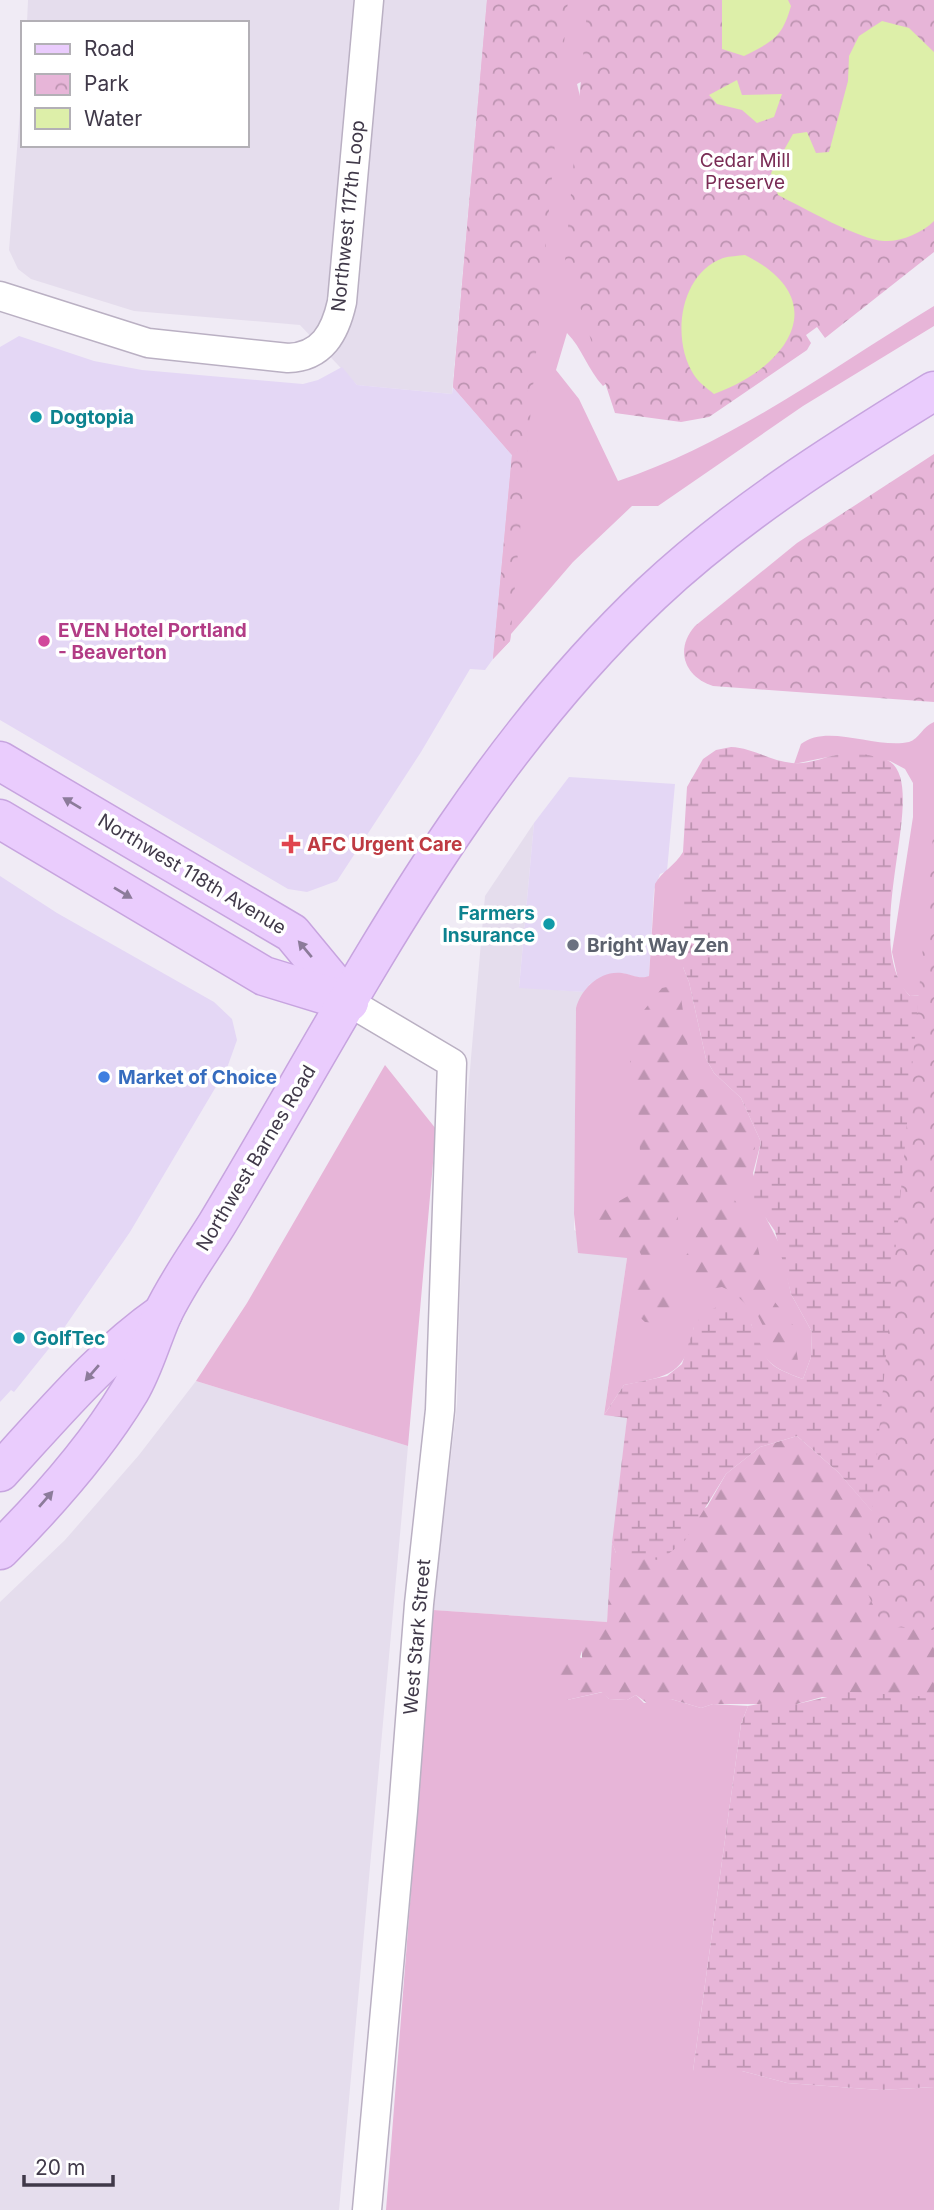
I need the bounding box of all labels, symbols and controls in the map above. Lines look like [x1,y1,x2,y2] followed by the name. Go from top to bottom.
[21,21,248,147] legend
[84,36,135,61] text: Road
[84,71,129,96] text: Park
[84,106,142,131] text: Water
[326,119,370,313] street label: Northwest 117th Loop
[700,149,790,194] park label: Cedar Mill Preserve
[50,406,134,429] place label: Dogtopia
[28,409,44,425] marker: Dogtopia
[58,619,247,664] place label: EVEN Hotel Portland - Beaverton
[36,633,52,649] marker: EVEN Hotel Portland - Beaverton
[62,797,82,809] one-way arrow
[94,809,290,939] street label: Northwest 118th Avenue
[307,833,462,856] place label: AFC Urgent Care
[281,834,301,854] marker: AFC Urgent Care
[114,887,133,899] one-way arrow
[443,902,535,947] place label: Farmers Insurance
[541,916,557,932] marker: Farmers Insurance
[587,934,729,957] place label: Bright Way Zen
[565,937,581,953] marker: Bright Way Zen
[298,941,313,958] one-way arrow
[191,1061,321,1255] street label: Northwest Barnes Road
[118,1066,277,1089] place label: Market of Choice
[96,1069,112,1085] marker: Market of Choice
[33,1327,105,1350] place label: GolfTec
[11,1330,27,1346] marker: GolfTec
[85,1364,100,1381] one-way arrow
[38,1491,53,1508] one-way arrow
[399,1558,435,1716] street label: West Stark Street
[24,2144,114,2188] scale bar
[35,2155,85,2180] text: 20 m

